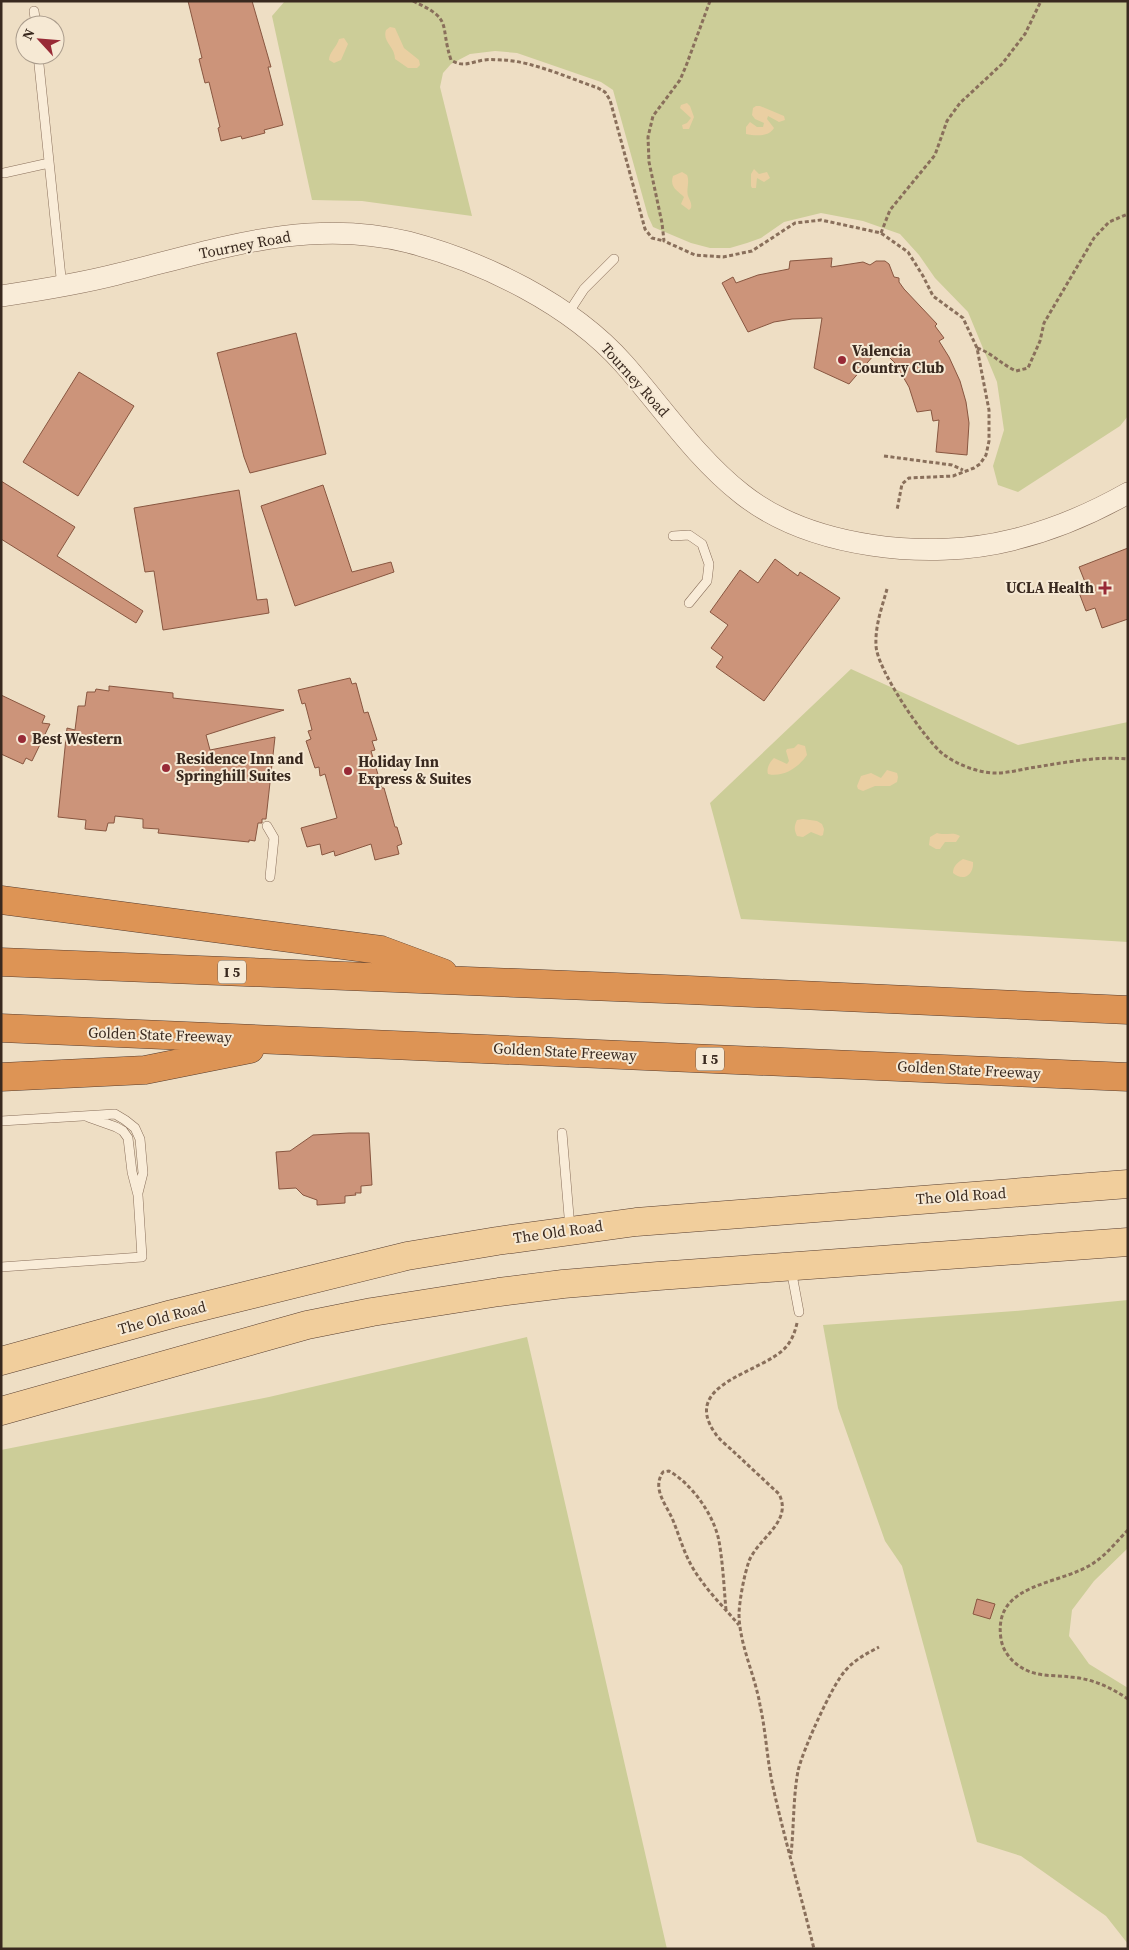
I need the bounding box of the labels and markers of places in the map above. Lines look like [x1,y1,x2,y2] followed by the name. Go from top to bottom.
[852,340,944,378] place label: Valencia Country Club
[836,354,848,366] marker: Valencia Country Club
[1006,577,1094,598] place label: UCLA Health
[1098,581,1112,595] marker: UCLA Health
[32,728,122,749] place label: Best Western
[16,733,28,745] marker: Best Western
[176,748,304,786] place label: Residence Inn and Springhill Suites
[358,751,471,789] place label: Holiday Inn Express & Suites
[160,762,172,774] marker: Residence Inn and Springhill Suites
[342,765,354,777] marker: Holiday Inn Express & Suites

